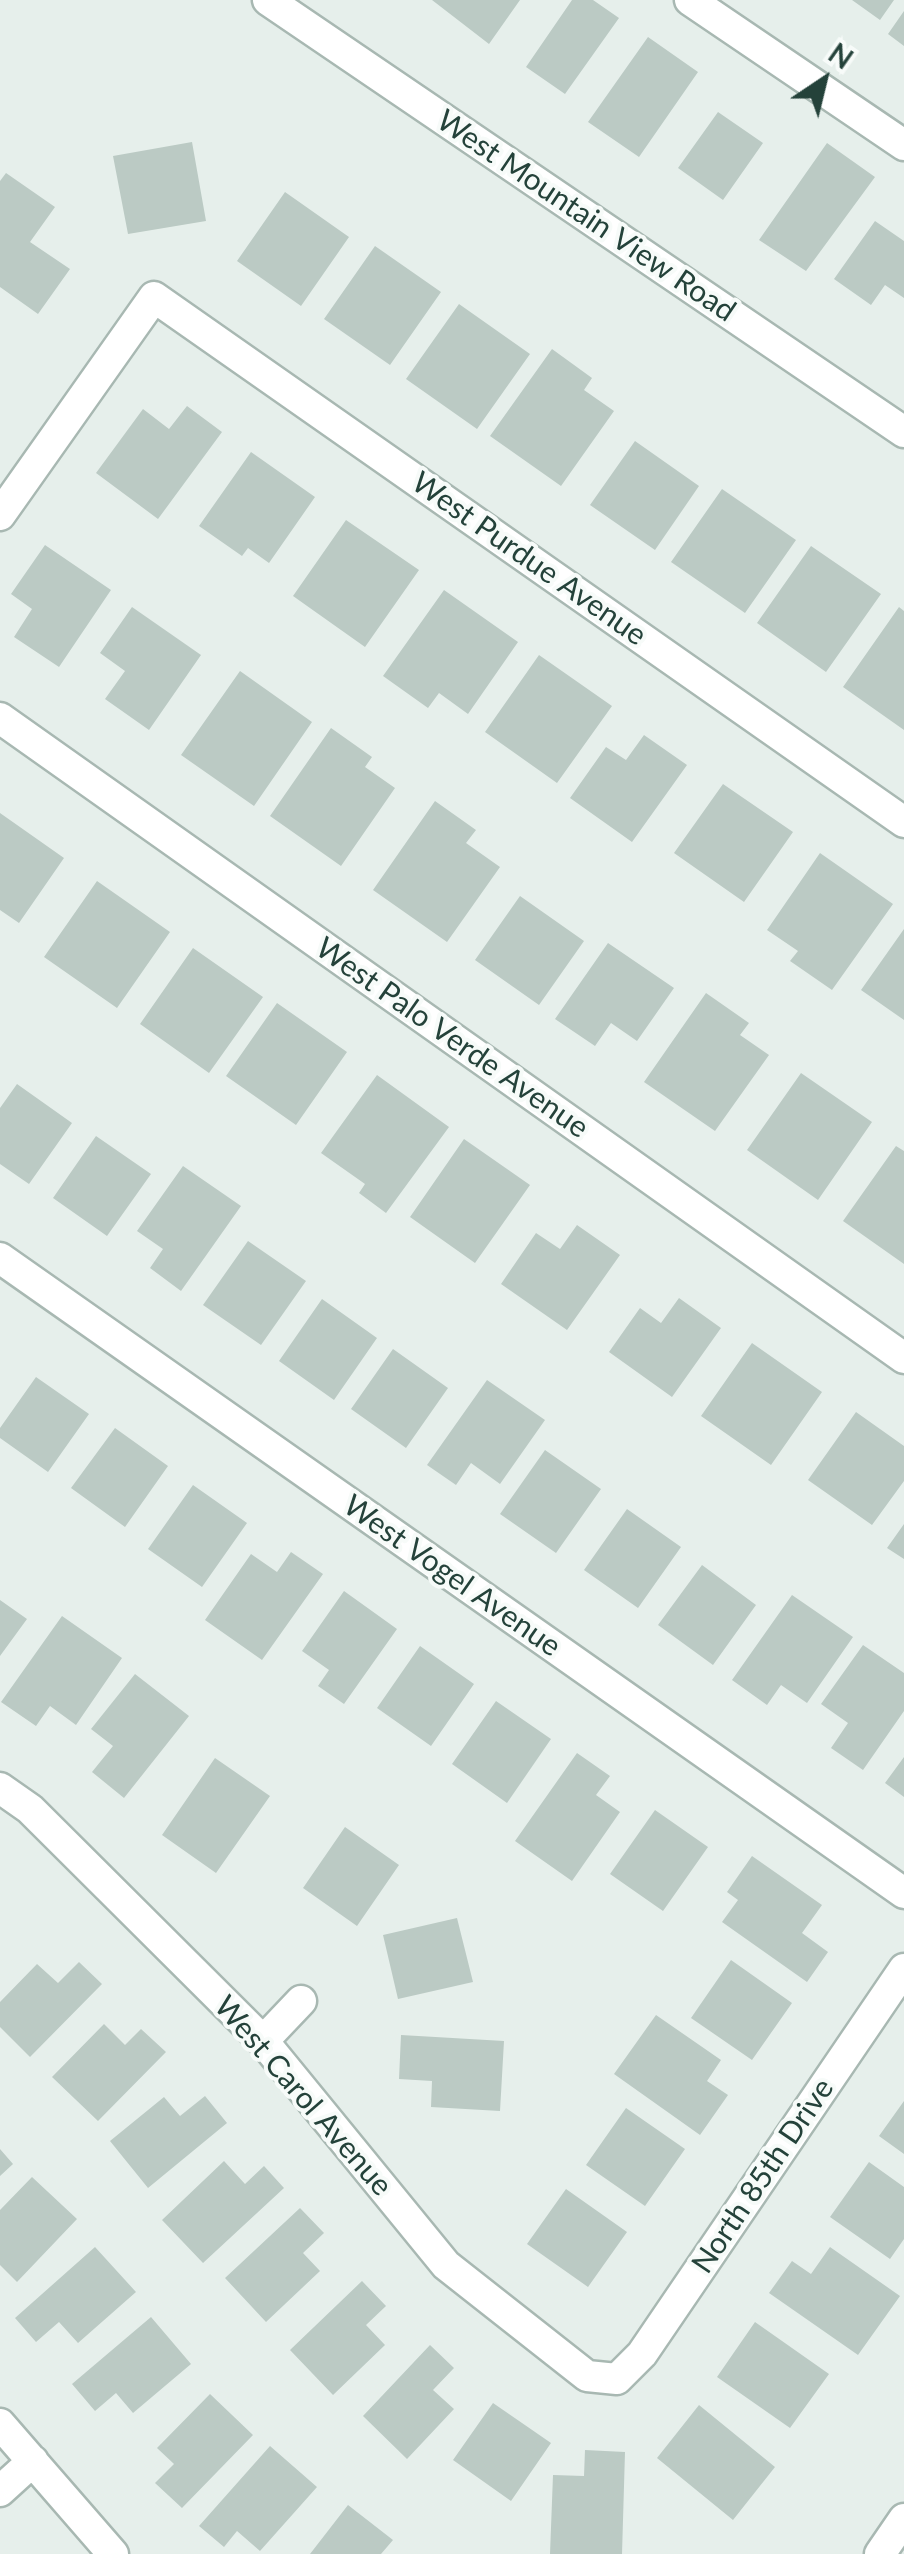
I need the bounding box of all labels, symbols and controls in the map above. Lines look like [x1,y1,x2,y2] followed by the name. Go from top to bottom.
[774,30,874,130] north arrow
[823,35,860,76] text: N
[430,103,742,329] street label: West Mountain View Road
[405,465,653,653] street label: West Purdue Avenue
[309,930,595,1146] street label: West Palo Verde Avenue
[336,1488,568,1664] street label: West Vogel Avenue
[206,1989,400,2203] street label: West Carol Avenue
[685,2072,841,2280] street label: North 85th Drive

